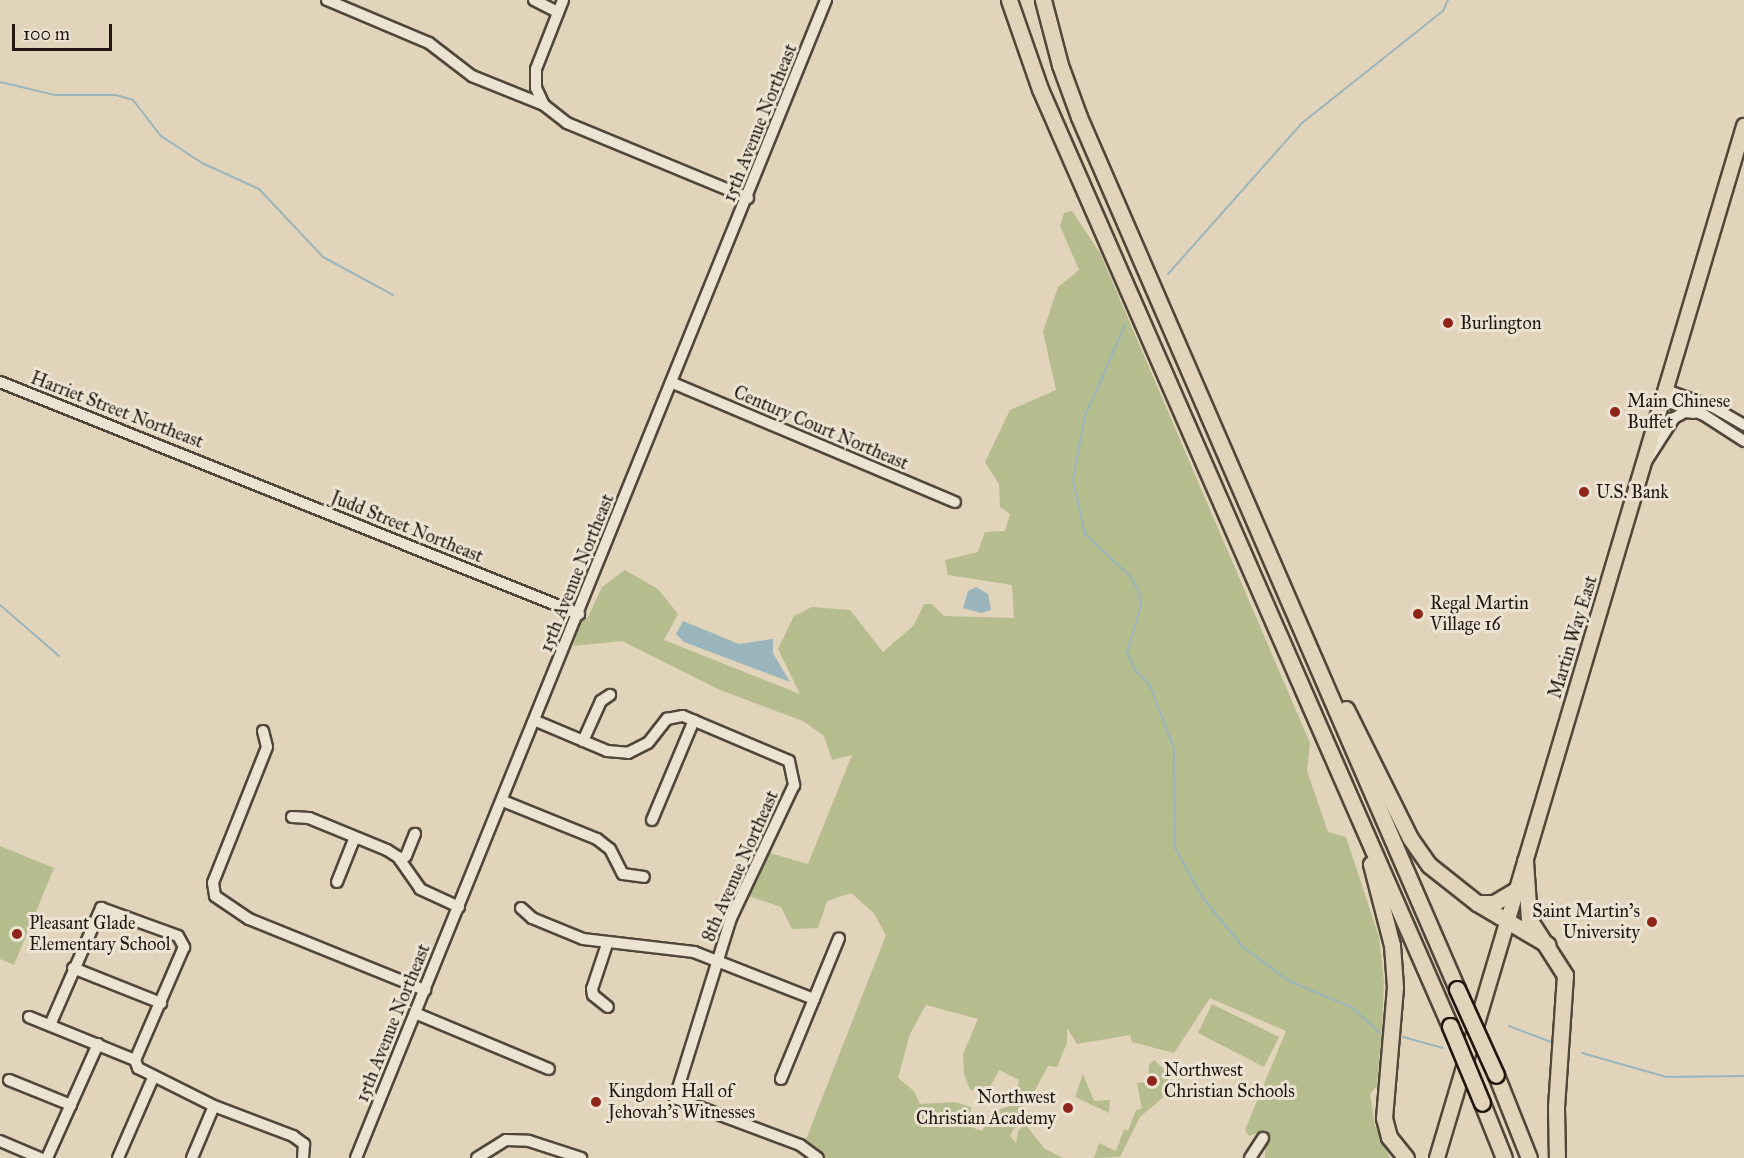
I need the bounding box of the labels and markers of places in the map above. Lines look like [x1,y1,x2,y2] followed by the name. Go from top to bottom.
[1460,312,1541,334] place label: Burlington
[1441,316,1455,330] marker: Burlington
[1627,391,1730,434] place label: Main Chinese Buffet
[1608,405,1622,419] marker: Main Chinese Buffet
[1596,481,1669,503] place label: U.S. Bank
[1577,485,1591,499] marker: U.S. Bank
[1430,593,1529,636] place label: Regal Martin Village 16
[1411,607,1425,621] marker: Regal Martin Village 16
[1532,901,1640,944] place label: Saint Martin's University
[29,913,171,956] place label: Pleasant Glade Elementary School
[1645,915,1659,929] marker: Saint Martin's University
[10,927,24,941] marker: Pleasant Glade Elementary School
[1164,1060,1295,1102] place label: Northwest Christian Schools
[1145,1074,1159,1088] marker: Northwest Christian Schools
[608,1081,755,1124] place label: Kingdom Hall of Jehovah's Witnesses
[916,1087,1056,1130] place label: Northwest Christian Academy
[589,1095,603,1109] marker: Kingdom Hall of Jehovah's Witnesses
[1061,1101,1075,1115] marker: Northwest Christian Academy

